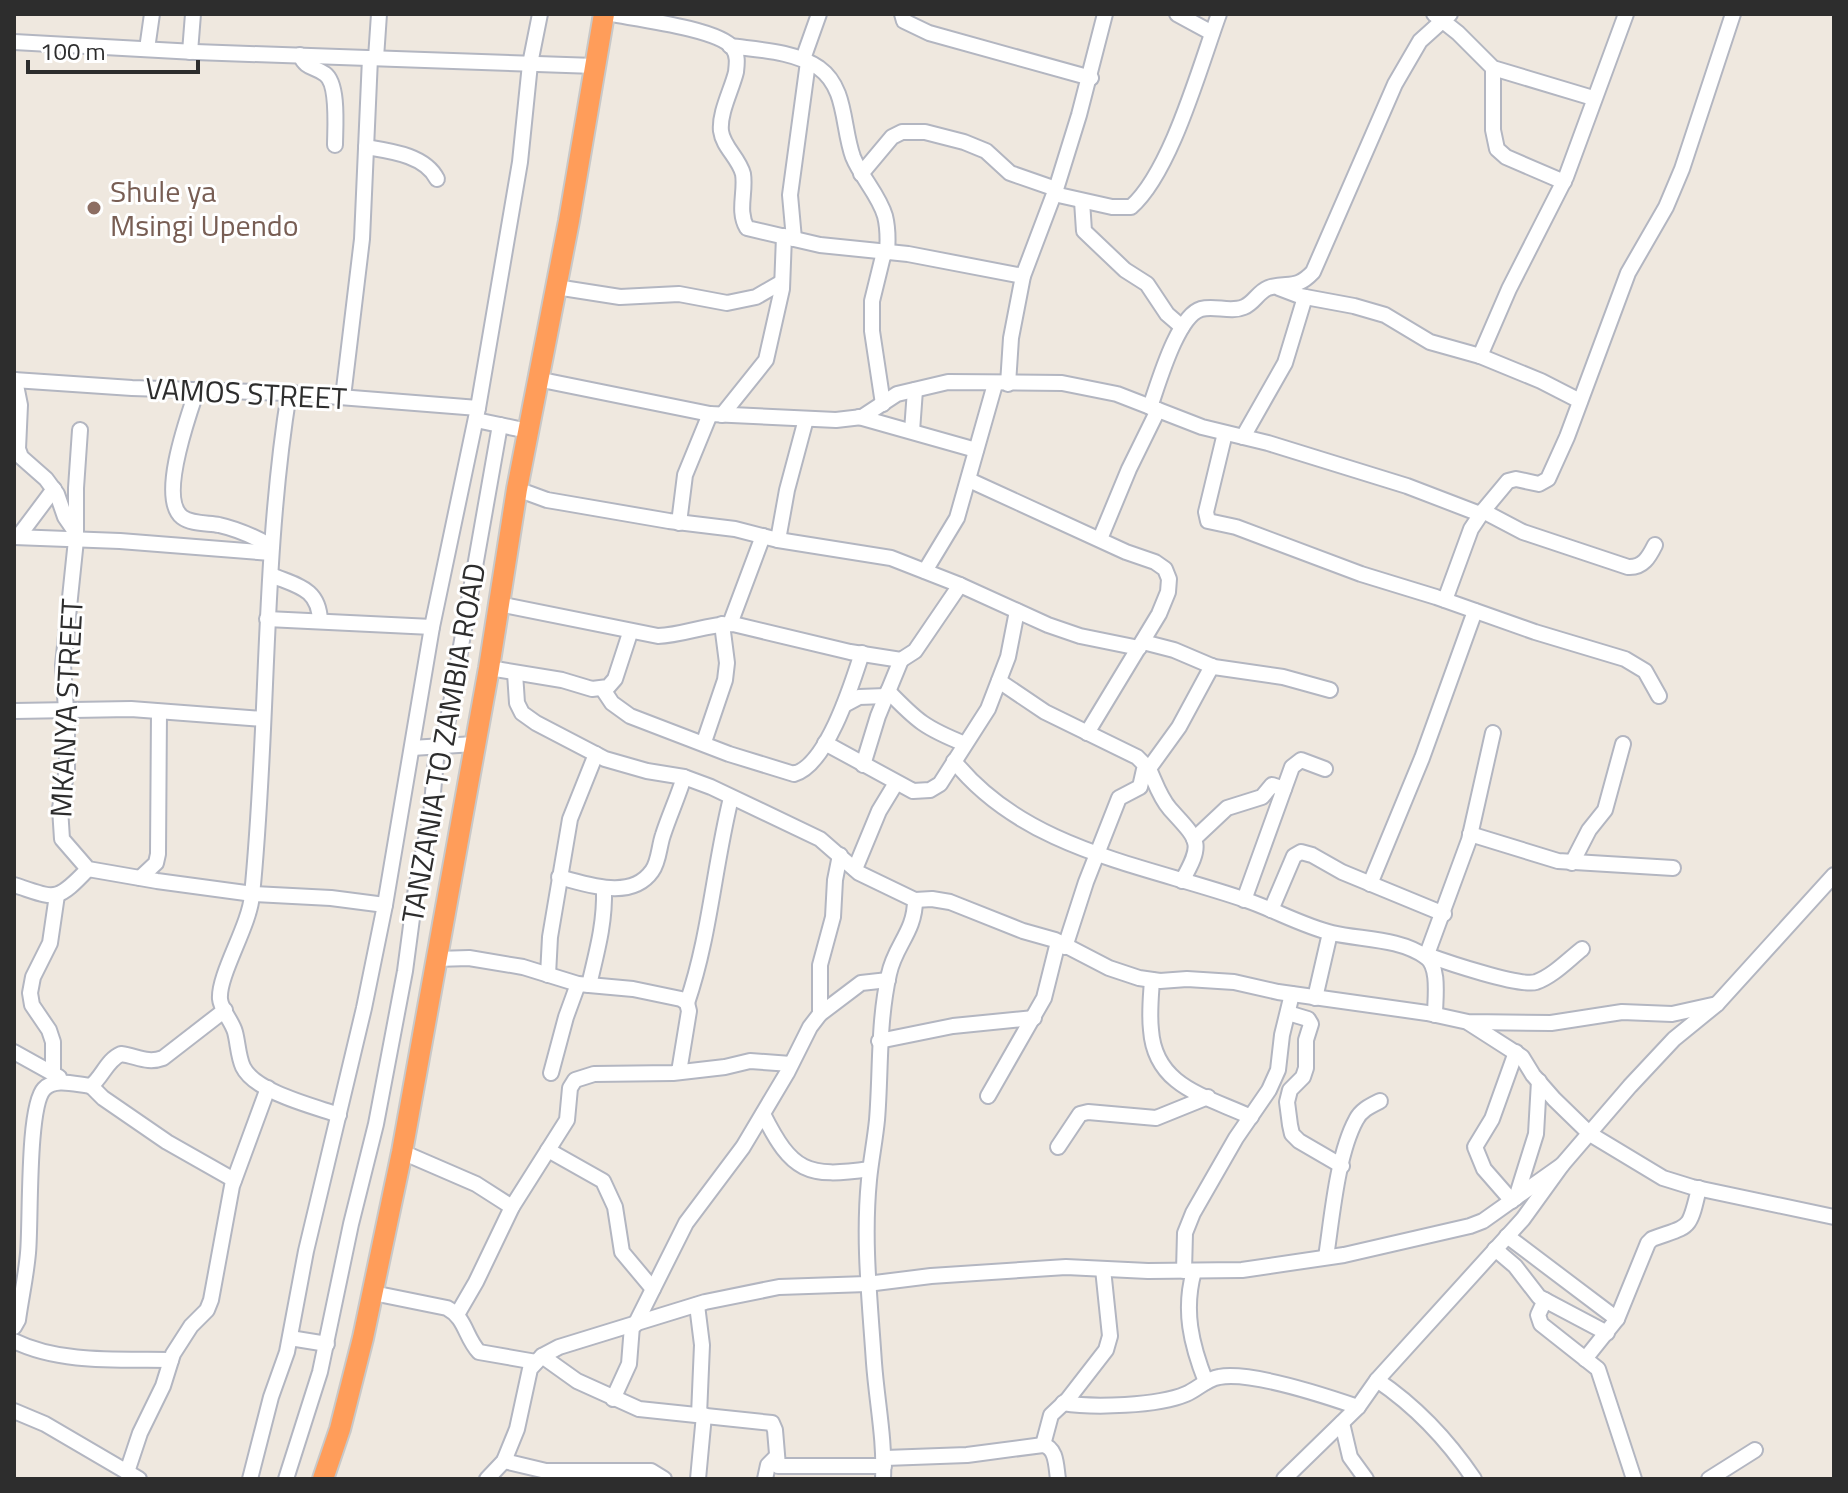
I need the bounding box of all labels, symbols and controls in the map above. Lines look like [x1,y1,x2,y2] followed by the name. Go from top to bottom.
[28,24,198,74] scale bar
[40,33,106,69] text: 100 m
[110,168,299,248] place label: Shule ya Msingi Upendo
[85,199,103,217] marker: Shule ya Msingi Upendo
[144,365,348,421] street label: VAMOS STREET
[389,559,497,927] street label: TANZANIA TO ZAMBIA ROAD
[37,597,95,819] street label: MKANYA STREET

